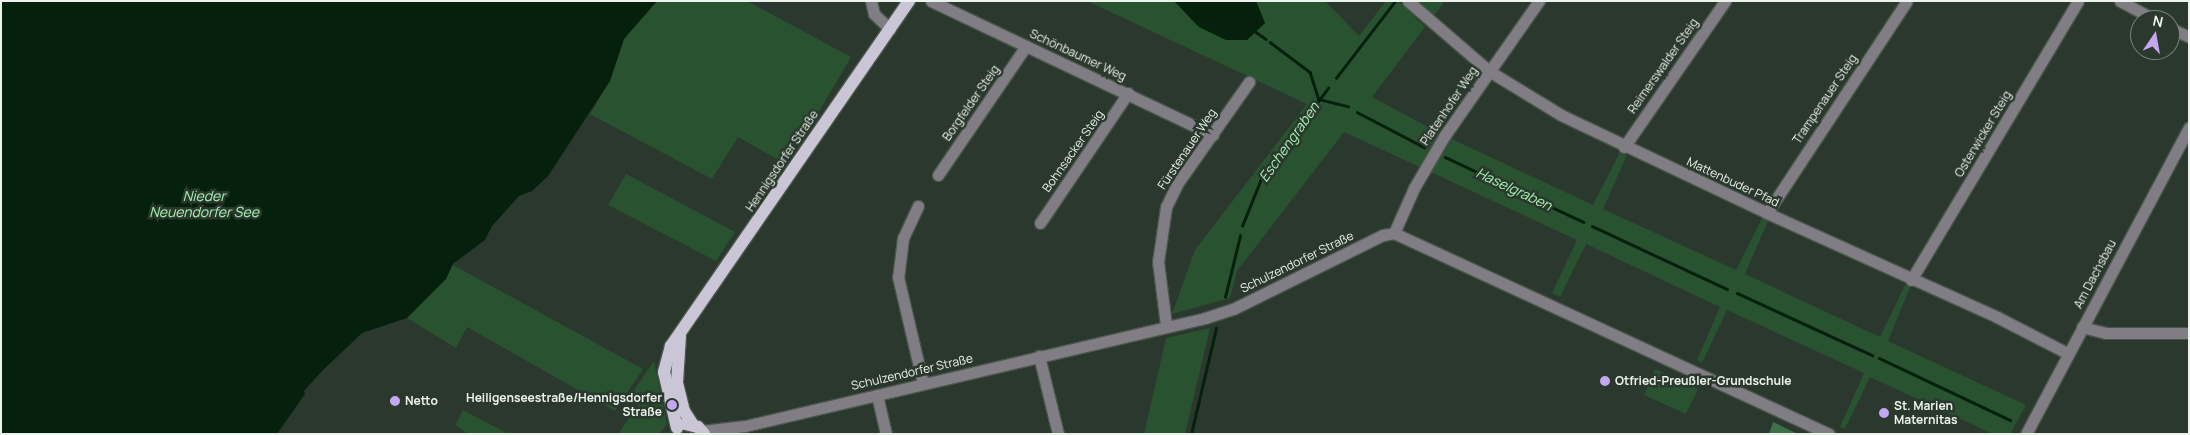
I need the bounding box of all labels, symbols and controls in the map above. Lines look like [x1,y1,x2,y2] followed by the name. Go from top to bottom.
[2130,10,2180,60] north arrow
[2151,10,2165,31] text: N
[1625,16,1701,116] street label: Reimerswalder Steig
[1027,26,1129,84] street label: Schönbaumer Weg
[1790,51,1860,147] street label: Trampenauer Steig
[940,62,1002,144] street label: Borgfelder Steig
[1417,64,1481,148] street label: Platenhofer Weg
[1952,88,2014,180] street label: Osterwicker Steig
[1255,99,1323,185] water label: Eschengraben
[1155,106,1219,192] street label: Fürstenauer Weg
[1039,107,1107,195] street label: Bohnsacker Steig
[743,108,821,214] street label: Hennigsdorfer Straße
[1685,154,1781,210] street label: Mattenbuder Pfad
[1473,164,1555,214] water label: Haselgraben
[149,188,259,220] water label: Nieder Neuendorfer See
[1238,228,1356,296] street label: Schulzendorfer Straße
[2071,237,2119,311] street label: Am Dachsbau
[850,351,974,393] street label: Schulzendorfer Straße
[1615,374,1792,388] place label: Otfried-Preußler-Grundschule
[1599,375,1611,387] marker: Otfried-Preußler-Grundschule
[466,391,662,419] place label: Heiligenseestraße/Hennigsdorfer Straße
[405,394,438,408] place label: Netto
[389,395,401,407] marker: Netto
[666,399,678,411] marker: Heiligenseestraße/Hennigsdorfer Straße
[1894,399,1958,427] place label: St. Marien Maternitas
[1878,407,1890,419] marker: St. Marien Maternitas

